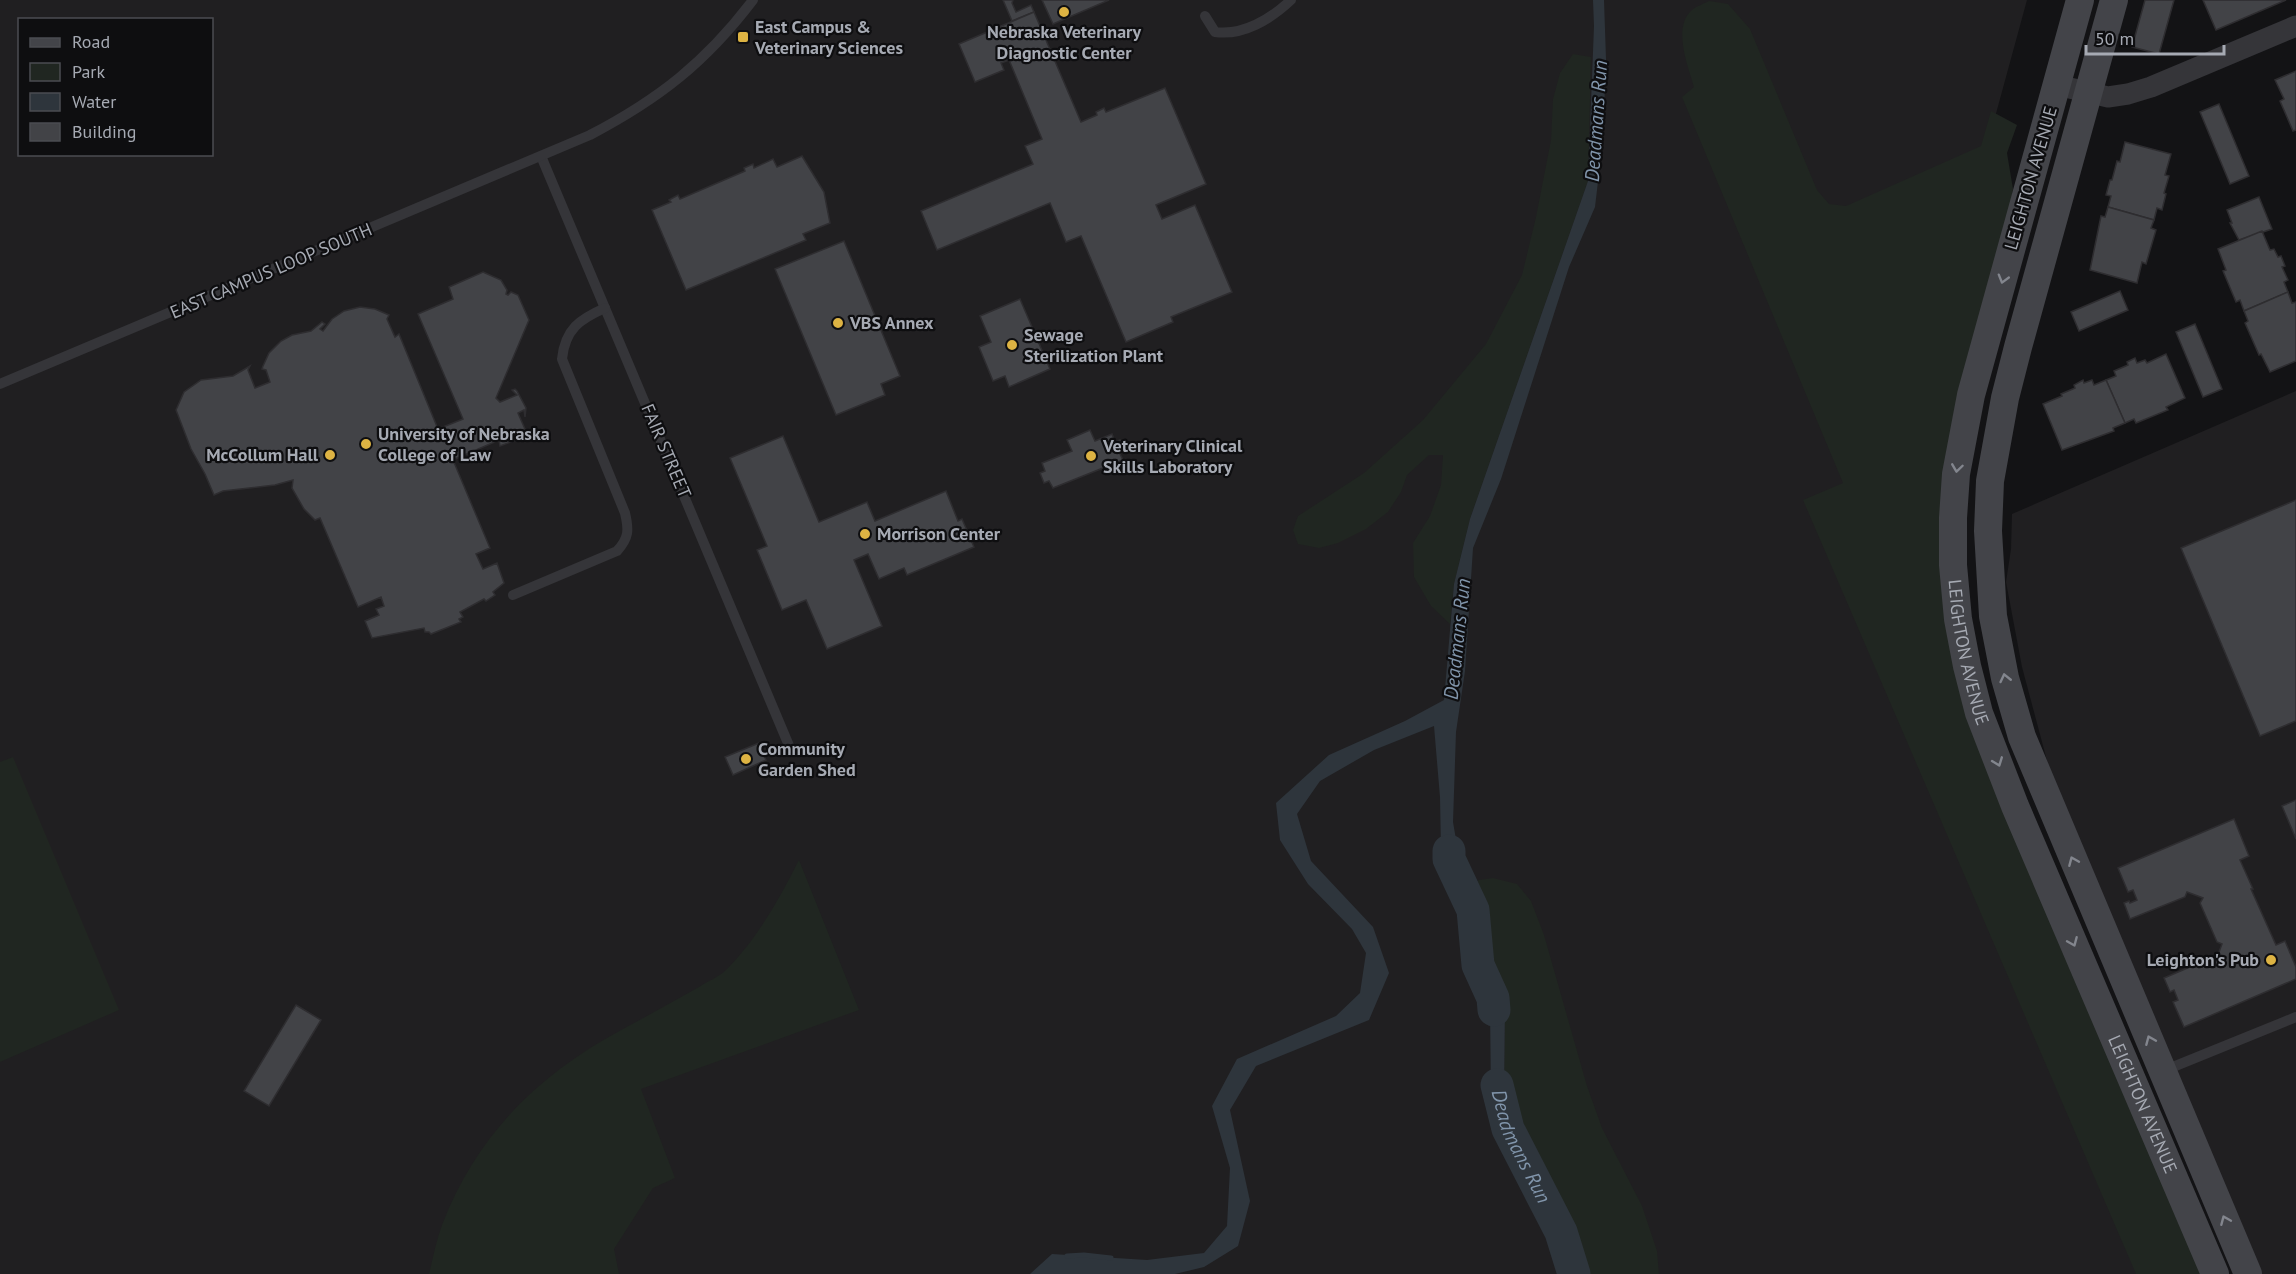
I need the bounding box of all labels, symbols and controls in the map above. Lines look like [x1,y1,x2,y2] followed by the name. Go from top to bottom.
[1057,5,1071,19] marker: Nebraska Veterinary Diagnostic Center
[754,15,903,59] place label: East Campus & Veterinary Sciences
[18,18,213,156] legend
[2086,18,2224,56] scale bar
[987,20,1141,64] place label: Nebraska Veterinary Diagnostic Center
[2095,27,2134,50] text: 50 m
[72,30,110,53] text: Road
[736,30,750,44] marker: East Campus & Veterinary Sciences
[1579,59,1613,183] water label: Deadmans Run
[72,60,105,83] text: Park
[72,90,116,113] text: Water
[1999,103,2062,252] street label: LEIGHTON AVENUE
[72,120,136,143] text: Building
[166,218,375,324] street label: EAST CAMPUS LOOP SOUTH
[1998,273,2010,284] one-way arrow
[849,311,934,334] place label: VBS Annex
[831,316,845,330] marker: VBS Annex
[1024,323,1164,367] place label: Sewage Sterilization Plant
[1005,338,1019,352] marker: Sewage Sterilization Plant
[636,400,697,501] street label: FAIR STREET
[378,422,550,466] place label: University of Nebraska College of Law
[1102,434,1243,478] place label: Veterinary Clinical Skills Laboratory
[359,437,373,451] marker: University of Nebraska College of Law
[206,443,319,466] place label: McCollum Hall
[323,448,337,462] marker: McCollum Hall
[1084,449,1098,463] marker: Veterinary Clinical Skills Laboratory
[1952,464,1964,473] one-way arrow
[877,522,1001,545] place label: Morrison Center
[858,527,872,541] marker: Morrison Center
[1438,577,1476,701] water label: Deadmans Run
[1943,578,1995,728] street label: LEIGHTON AVENUE
[2000,674,2013,684] one-way arrow
[758,737,856,781] place label: Community Garden Shed
[739,752,753,766] marker: Community Garden Shed
[1991,756,2003,767] one-way arrow
[2068,856,2080,867] one-way arrow
[2066,936,2078,947] one-way arrow
[2147,948,2259,971] place label: Leighton's Pub
[2264,953,2278,967] marker: Leighton's Pub
[2103,1031,2183,1177] street label: LEIGHTON AVENUE
[2145,1036,2157,1047] one-way arrow
[1486,1087,1557,1208] water label: Deadmans Run
[2220,1215,2232,1226] one-way arrow

